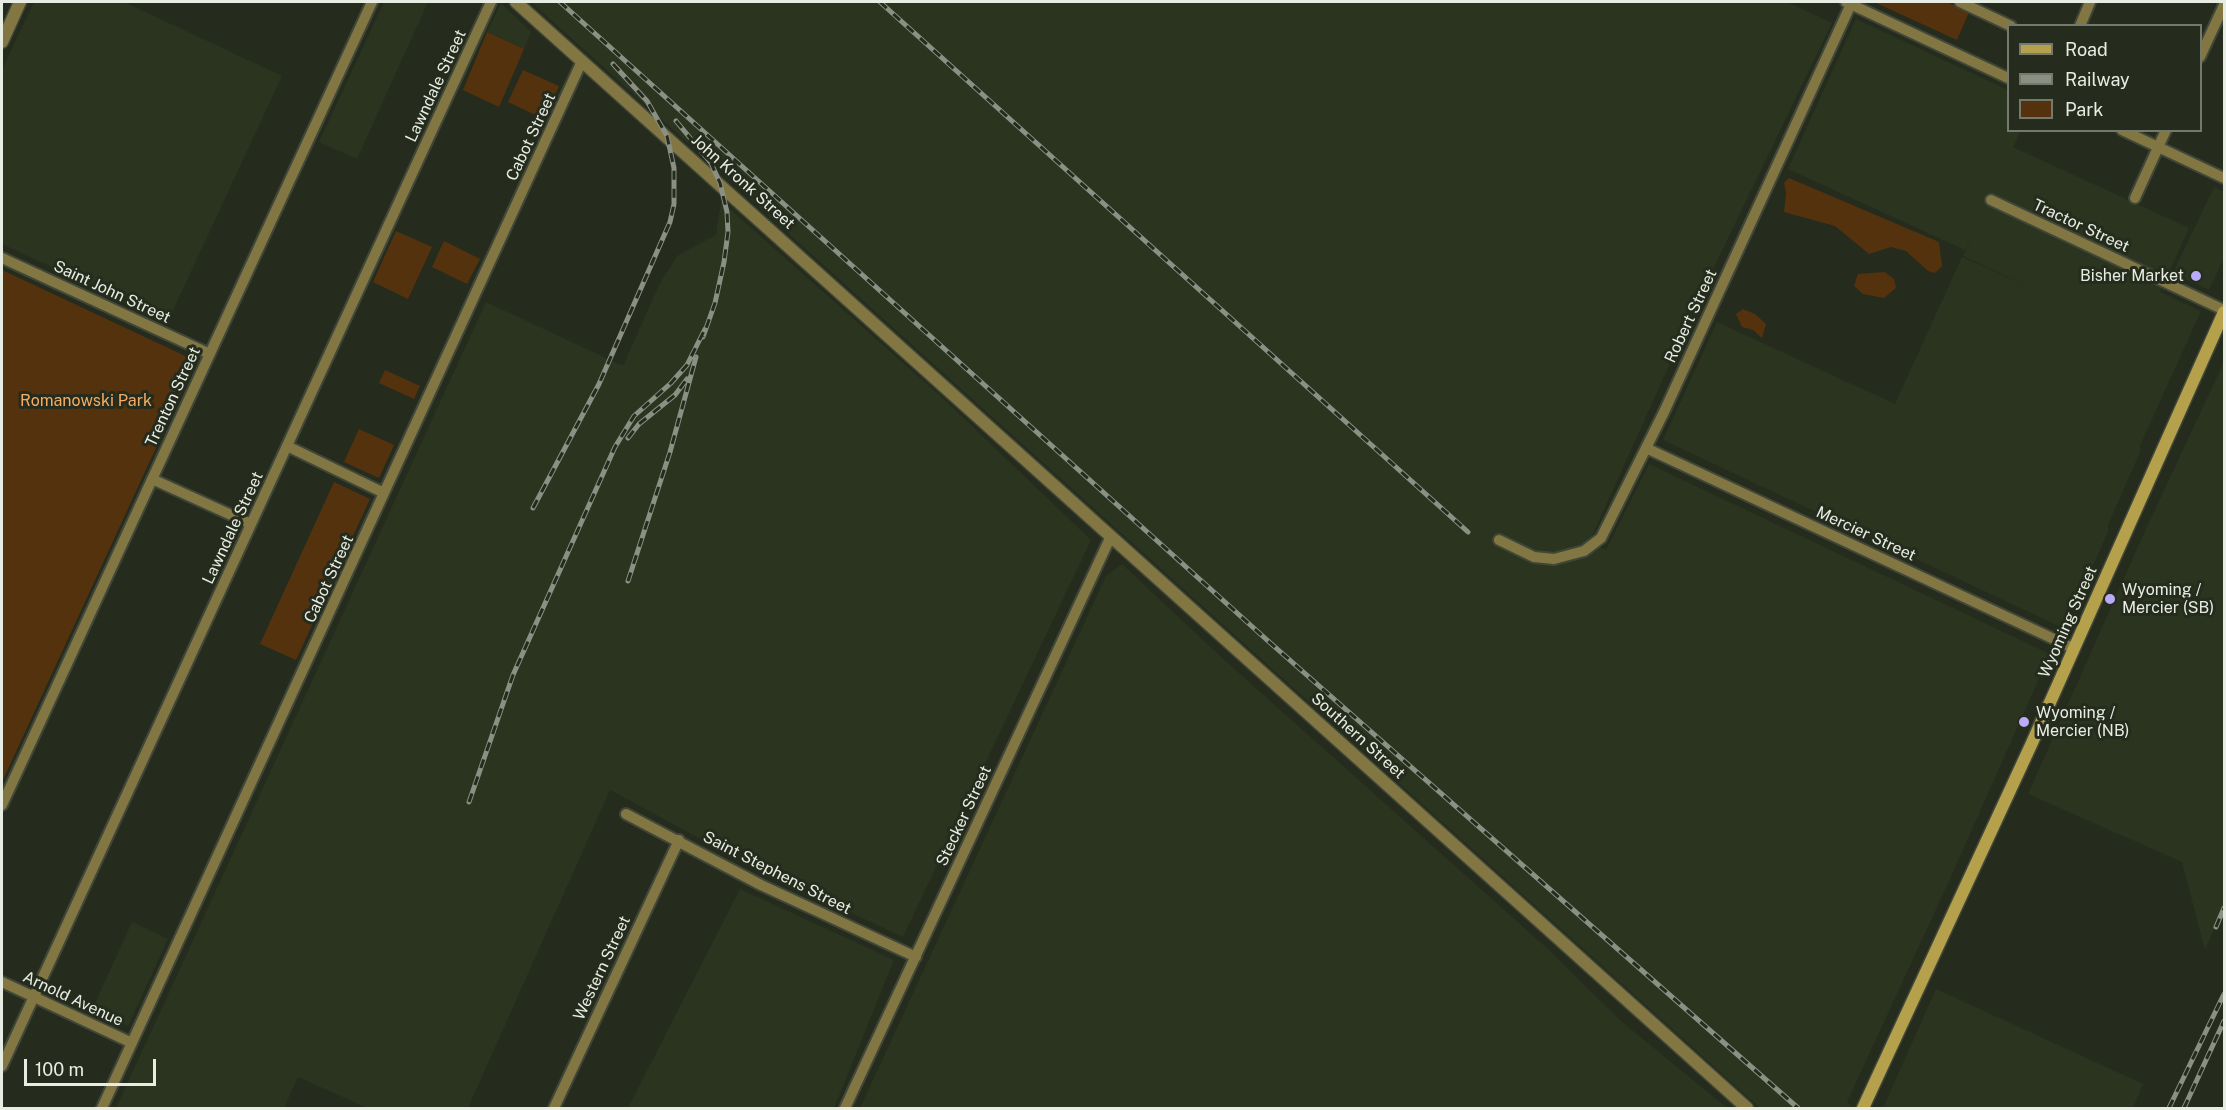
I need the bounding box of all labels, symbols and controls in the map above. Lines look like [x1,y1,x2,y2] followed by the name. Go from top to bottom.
[2007,24,2202,132] legend
[402,27,470,145] street label: Lawndale Street
[2065,39,2108,60] text: Road
[2065,69,2130,90] text: Railway
[502,90,560,184] street label: Cabot Street
[2065,99,2103,120] text: Park
[687,131,799,233] street label: John Kronk Street
[2030,195,2132,257] street label: Tractor Street
[50,256,174,328] street label: Saint John Street
[1661,266,1721,366] street label: Robert Street
[2080,266,2184,286] place label: Bisher Market
[2189,269,2203,283] marker: Bisher Market
[141,344,205,450] street label: Trenton Street
[20,391,152,411] park label: Romanowski Park
[199,469,267,587] street label: Lawndale Street
[1813,503,1919,565] street label: Mercier Street
[300,532,358,626] street label: Cabot Street
[2035,563,2101,681] street label: Wyoming Street
[2122,580,2214,618] place label: Wyoming / Mercier (SB)
[2103,592,2117,606] marker: Wyoming / Mercier (SB)
[1307,689,1409,783] street label: Southern Street
[2036,703,2129,741] place label: Wyoming / Mercier (NB)
[2017,715,2031,729] marker: Wyoming / Mercier (NB)
[932,763,996,869] street label: Stecker Street
[700,827,854,919] street label: Saint Stephens Street
[569,913,635,1023] street label: Western Street
[20,967,126,1031] street label: Arnold Avenue
[27,1047,159,1085] scale bar
[35,1059,84,1080] text: 100 m

